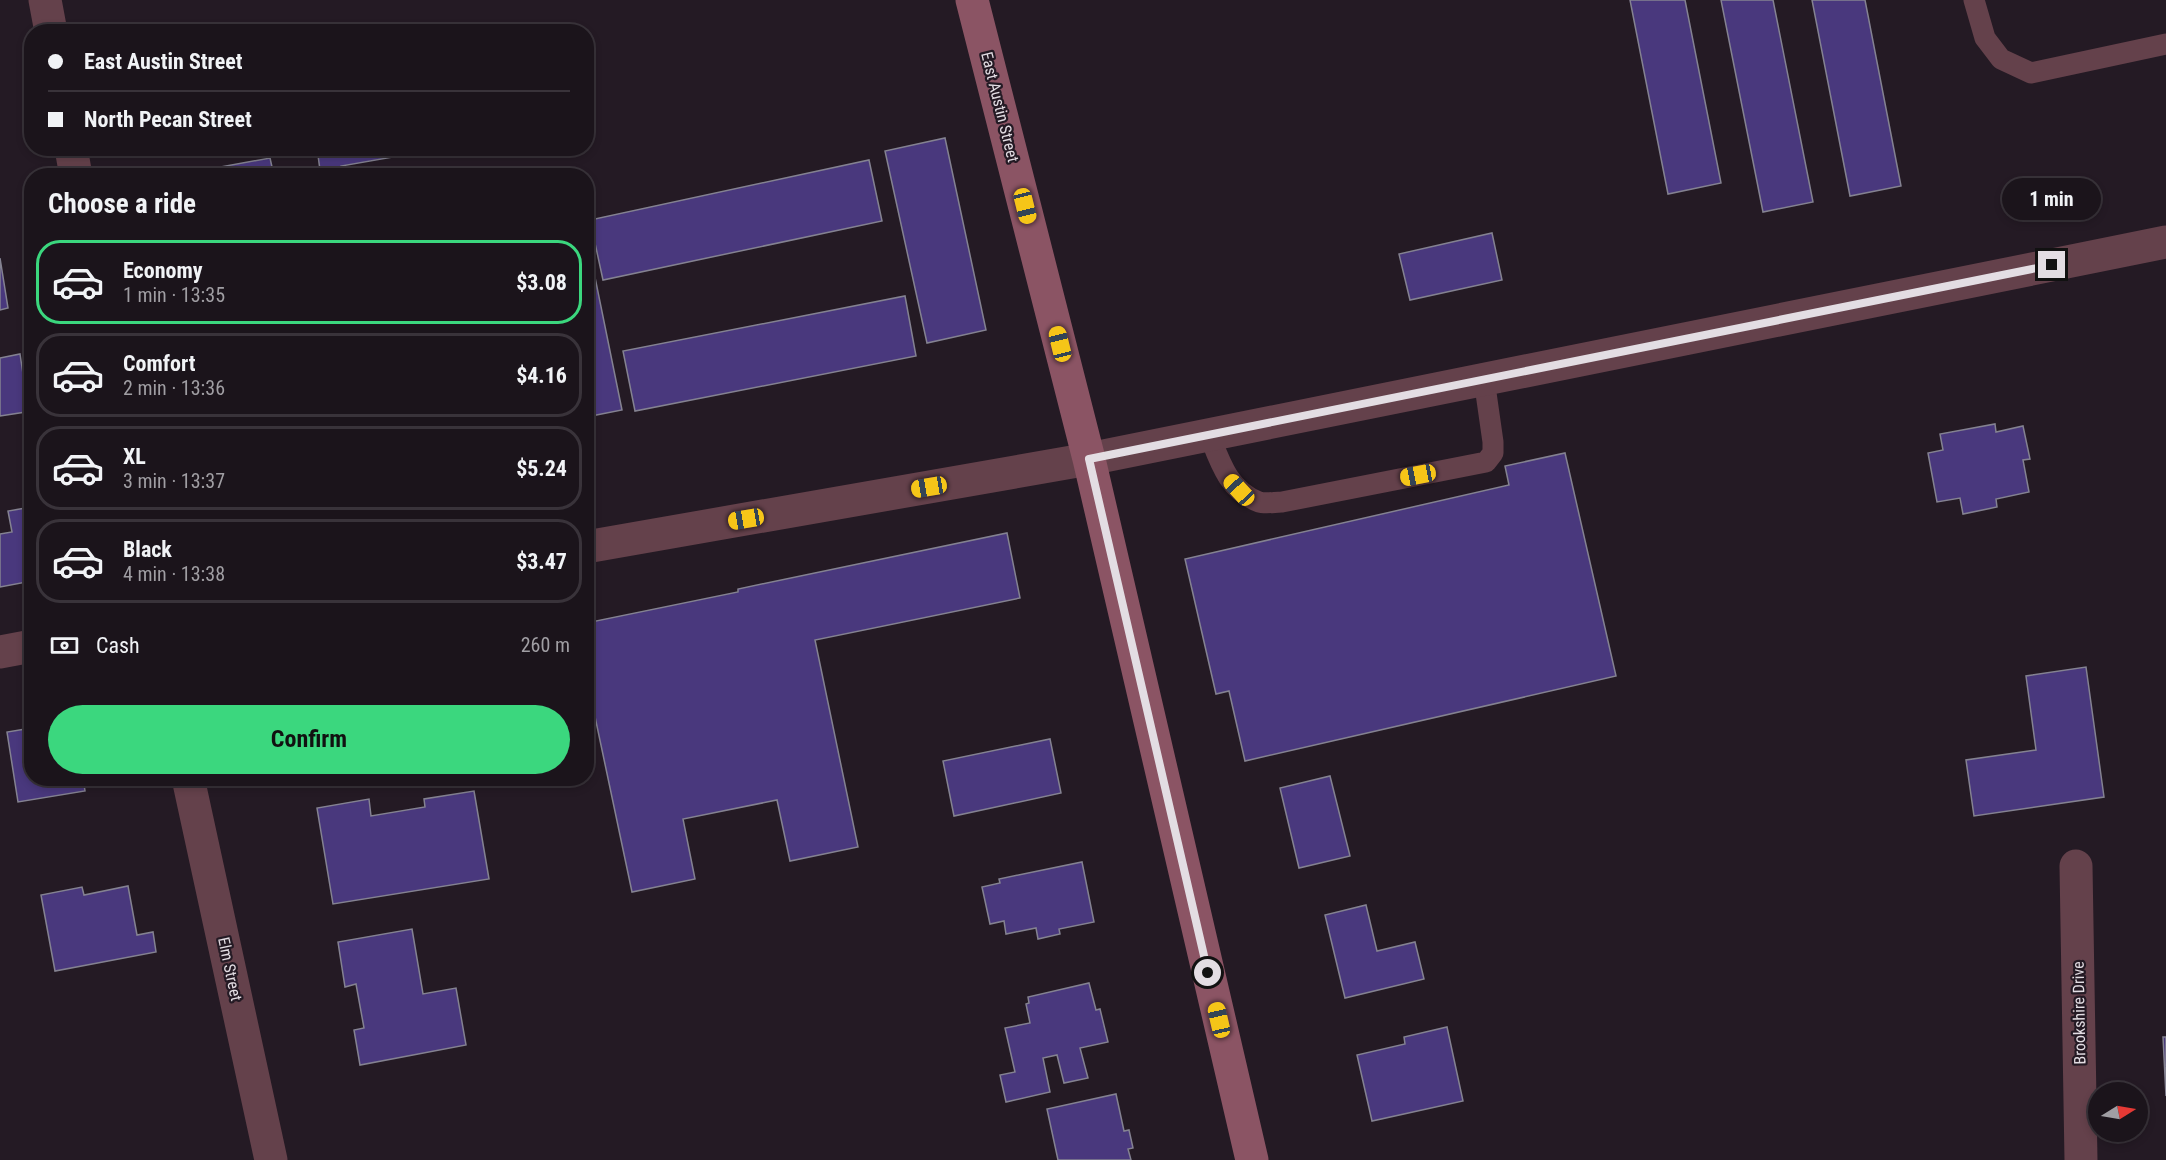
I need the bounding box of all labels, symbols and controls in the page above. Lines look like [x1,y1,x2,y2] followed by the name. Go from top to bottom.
[84,49,242,74] text: East Austin Street
[977,50,1023,164] street label: East Austin Street
[84,107,252,132] text: North Pecan Street
[2002,178,2102,220] callout: 1 min
[1012,186,1038,226] car
[2029,187,2074,211] text: 1 min
[48,188,196,220] text: Choose a ride
[2038,251,2065,278] route end
[51,255,105,309] icon: car
[123,258,203,283] text: Economy
[516,270,567,295] text: $3.08
[123,283,225,307] text: 1 min · 13:35
[1047,324,1073,364] car
[51,348,105,402] icon: car
[123,351,196,376] text: Comfort
[516,363,567,388] text: $4.16
[123,376,225,400] text: 2 min · 13:36
[51,441,105,495] icon: car
[123,444,146,469] text: XL
[516,456,567,481] text: $5.24
[1399,463,1437,487] car
[123,469,225,493] text: 3 min · 13:37
[1220,471,1258,509] car
[910,475,948,499] car
[727,507,765,531] car
[51,534,105,588] icon: car
[123,537,172,562] text: Black
[516,549,567,574] text: $3.47
[123,562,225,586] text: 4 min · 13:38
[48,629,81,662] icon: cash
[96,633,140,658] text: Cash
[521,633,570,657] text: 260 m
[48,705,570,774] button: Confirm
[214,935,246,1003] street label: Elm Street
[1194,959,1221,986] route start
[2069,961,2089,1065] street label: Brookshire Drive
[1206,1000,1232,1040] car
[2088,1082,2148,1142] north arrow
[2088,1082,2148,1142] map controls

